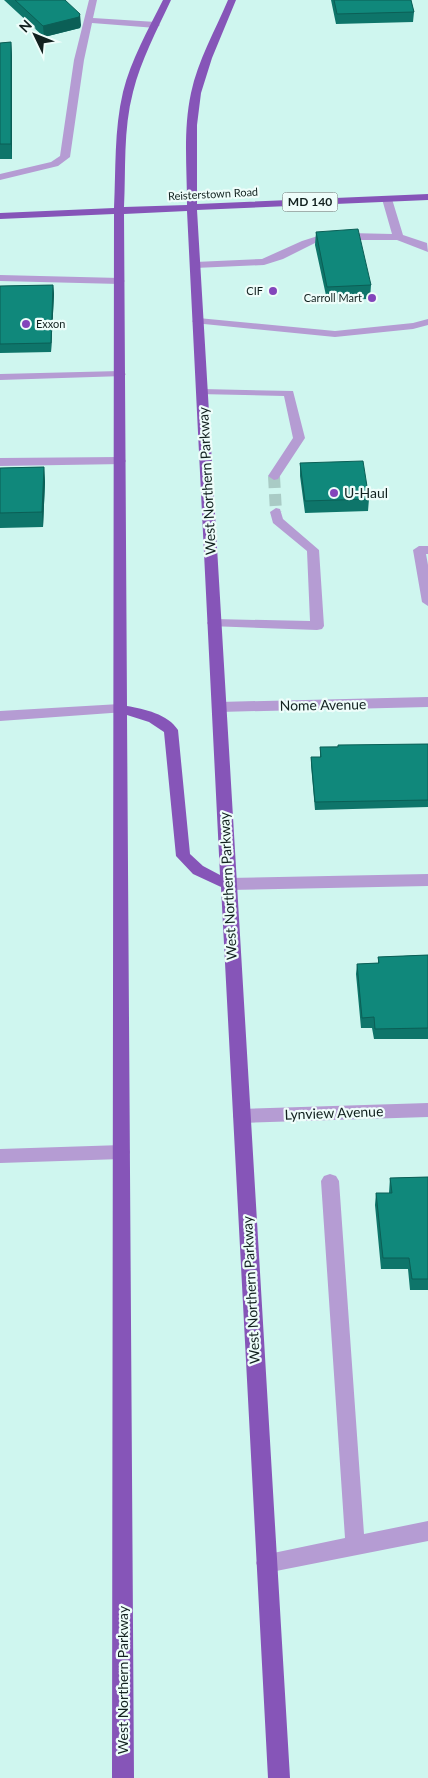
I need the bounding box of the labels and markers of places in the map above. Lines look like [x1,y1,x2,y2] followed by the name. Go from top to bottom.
[246,284,263,297] place label: CIF
[267,285,279,297] marker: CIF
[304,291,362,304] place label: Carroll Mart
[366,292,378,304] marker: Carroll Mart
[36,317,65,330] place label: Exxon
[20,318,32,330] marker: Exxon
[344,484,388,501] place label: U-Haul
[328,487,340,499] marker: U-Haul

